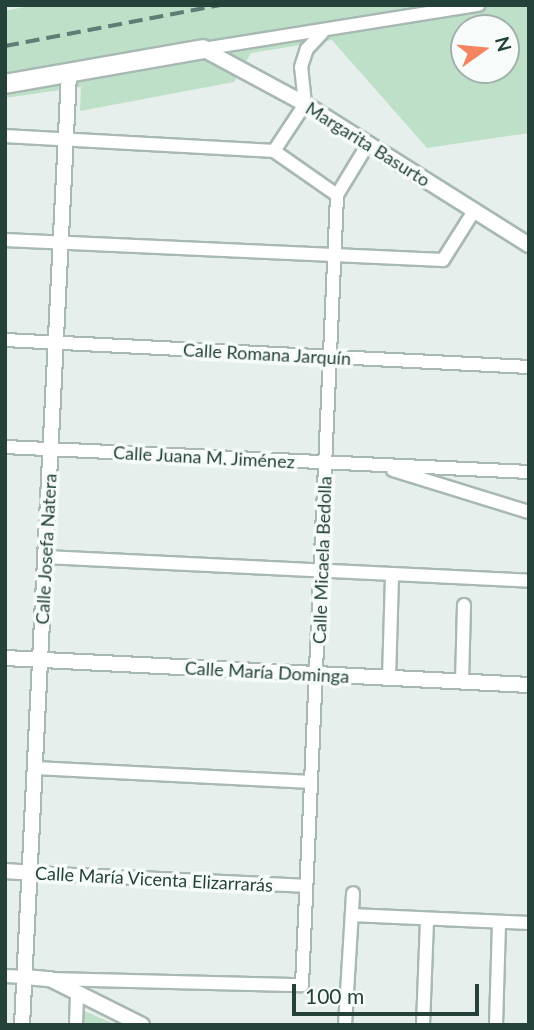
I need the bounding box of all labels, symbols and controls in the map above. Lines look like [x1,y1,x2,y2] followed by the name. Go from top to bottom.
[450,14,520,84] north arrow
[491,34,517,54] text: N
[302,97,434,191] street label: Margarita Basurto
[182,339,352,369] street label: Calle Romana Jarquín
[112,441,296,473] street label: Calle Juana M. Jiménez
[31,473,61,625] street label: Calle Josefa Natera
[308,476,336,644] street label: Calle Micaela Bedolla
[184,657,350,687] street label: Calle María Dominga
[34,862,274,896] street label: Calle María Vicenta Elizarrarás
[296,970,483,1014] scale bar
[305,983,364,1008] text: 100 m

